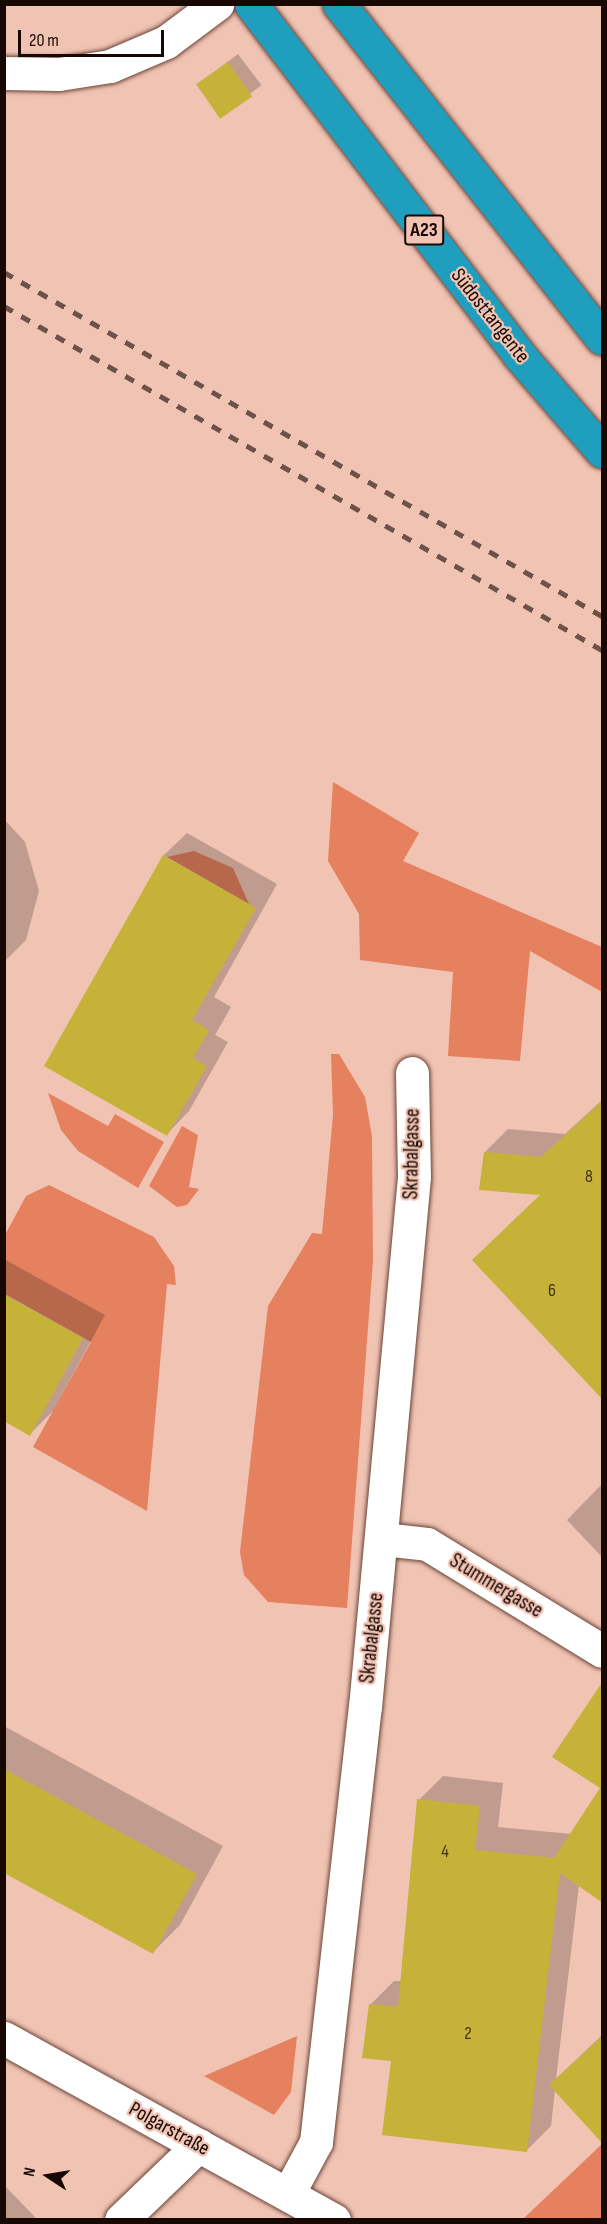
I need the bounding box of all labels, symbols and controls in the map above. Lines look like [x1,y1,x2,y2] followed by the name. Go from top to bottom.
[21,18,166,56] scale bar
[29,30,59,51] text: 20 m
[403,213,445,247] road number: A23
[445,264,535,368] street label: Südosttangente
[399,1108,425,1200] street label: Skrabalgasse
[585,1166,593,1188] house number: 8
[548,1280,556,1302] house number: 6
[445,1548,547,1624] street label: Stummergasse
[355,1591,389,1685] street label: Skrabalgasse
[441,1841,449,1863] house number: 4
[464,2023,472,2045] house number: 2
[124,2097,214,2161] street label: Polgarstraße
[18,2146,78,2206] north arrow
[20,2166,40,2178] text: N

